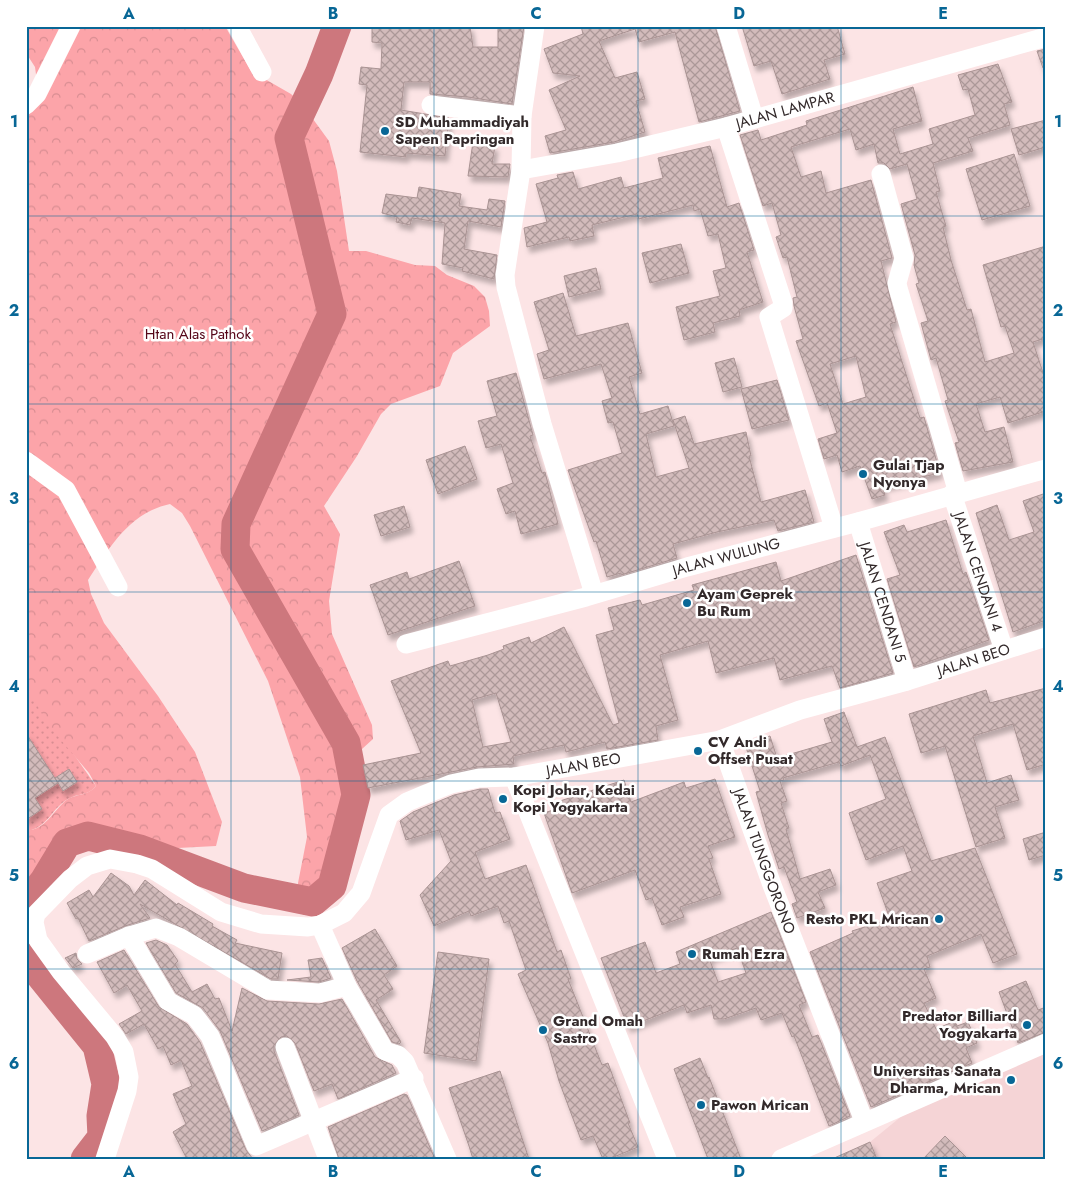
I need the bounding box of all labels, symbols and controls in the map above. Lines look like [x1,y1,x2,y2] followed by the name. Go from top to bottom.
[122,2,135,25] text: A
[328,2,338,25] text: B
[530,2,542,25] text: C
[733,2,745,25] text: D
[938,2,948,25] text: E
[731,86,838,135] street label: JALAN LAMPAR
[10,110,18,133] text: 1
[1054,110,1062,133] text: 1
[395,111,529,150] place label: SD Muhammadiyah Sapen Papringan
[379,125,391,137] marker: SD Muhammadiyah Sapen Papringan
[9,299,19,322] text: 2
[1053,299,1063,322] text: 2
[145,323,252,345] park label: Htan Alas Pathok
[873,454,944,493] place label: Gulai Tjap Nyonya
[857,468,869,480] marker: Gulai Tjap Nyonya
[9,487,19,510] text: 3
[1053,487,1063,510] text: 3
[947,507,1008,635] street label: JALAN CENDANI 4
[668,532,782,582] street label: JALAN WULUNG
[853,537,912,665] street label: JALAN CENDANI 5
[696,583,794,622] place label: Ayam Geprek Bu Rum
[681,597,693,609] marker: Ayam Geprek Bu Rum
[933,638,1013,682] street label: JALAN BEO
[8,675,20,698] text: 4
[1052,675,1064,698] text: 4
[708,731,793,770] place label: CV Andi Offset Pusat
[692,745,704,757] marker: CV Andi Offset Pusat
[543,747,623,782] street label: JALAN BEO
[513,779,635,818] place label: Kopi Johar, Kedai Kopi Yogyakarta
[727,783,801,937] street label: JALAN TUNGGORONO
[497,793,509,805] marker: Kopi Johar, Kedai Kopi Yogyakarta
[9,864,19,887] text: 5
[1053,864,1063,887] text: 5
[806,908,929,930] place label: Resto PKL Mrican
[933,913,945,925] marker: Resto PKL Mrican
[702,943,785,965] place label: Rumah Ezra
[686,948,698,960] marker: Rumah Ezra
[902,1005,1017,1044] place label: Predator Billiard Yogyakarta
[553,1010,643,1049] place label: Grand Omah Sastro
[1021,1019,1033,1031] marker: Predator Billiard Yogyakarta
[537,1024,549,1036] marker: Grand Omah Sastro
[9,1052,19,1075] text: 6
[1053,1052,1063,1075] text: 6
[873,1060,1001,1099] place label: Universitas Sanata Dharma, Mrican
[1005,1074,1017,1086] marker: Universitas Sanata Dharma, Mrican
[711,1094,809,1116] place label: Pawon Mrican
[695,1099,707,1111] marker: Pawon Mrican
[122,1160,135,1183] text: A
[328,1160,338,1183] text: B
[530,1160,542,1183] text: C
[733,1160,745,1183] text: D
[938,1160,948,1183] text: E

